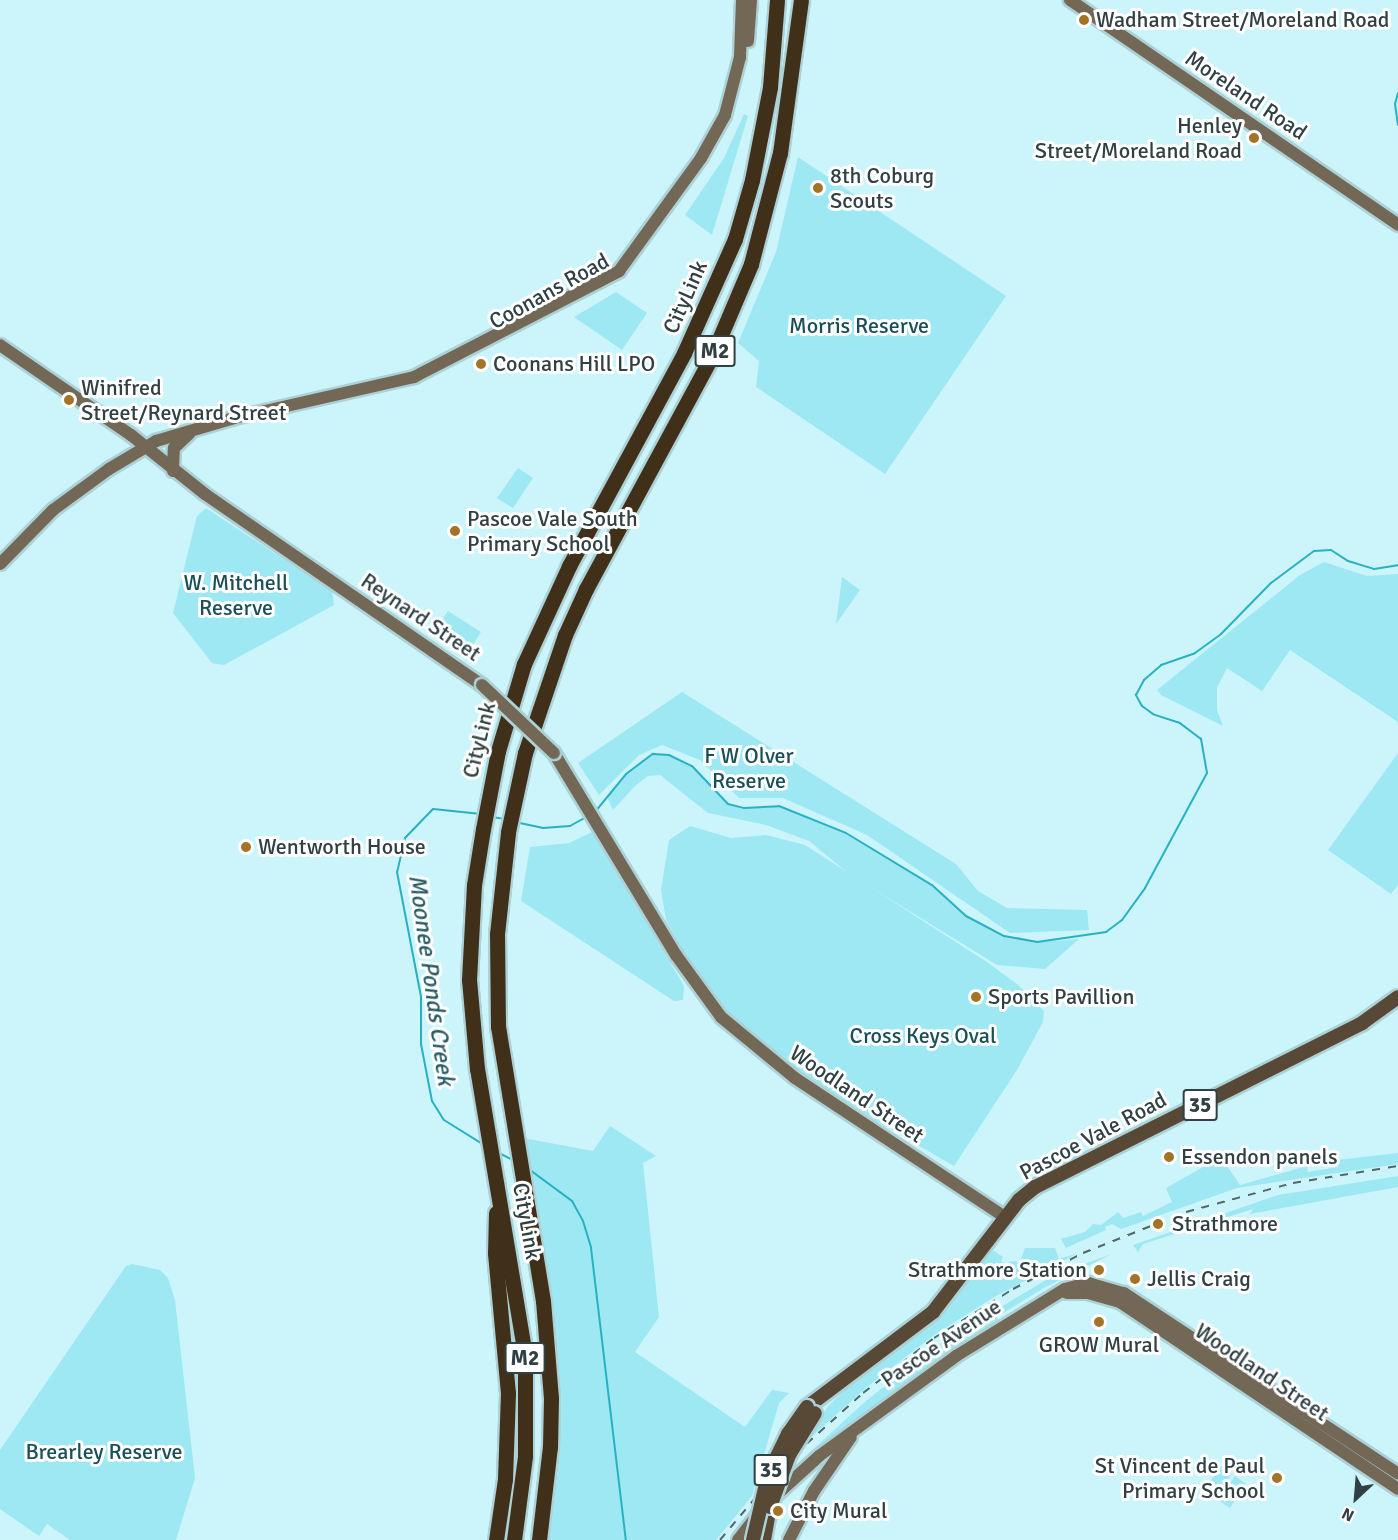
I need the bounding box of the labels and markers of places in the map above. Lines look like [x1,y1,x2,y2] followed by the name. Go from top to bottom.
[1096,7,1389,33] place label: Wadham Street/Moreland Road
[1077,13,1091,27] marker: Wadham Street/Moreland Road
[1035,112,1242,164] place label: Henley Street/Moreland Road
[1247,131,1261,145] marker: Henley Street/Moreland Road
[830,162,934,214] place label: 8th Coburg Scouts
[811,181,825,195] marker: 8th Coburg Scouts
[493,351,655,377] place label: Coonans Hill LPO
[474,357,488,371] marker: Coonans Hill LPO
[81,374,286,426] place label: Winifred Street/Reynard Street
[62,393,76,407] marker: Winifred Street/Reynard Street
[467,505,638,556] place label: Pascoe Vale South Primary School
[448,524,462,538] marker: Pascoe Vale South Primary School
[258,834,426,860] place label: Wentworth House
[239,840,253,854] marker: Wentworth House
[988,984,1135,1010] place label: Sports Pavillion
[969,990,983,1004] marker: Sports Pavillion
[1181,1144,1338,1170] place label: Essendon panels
[1162,1150,1176,1164] marker: Essendon panels
[1172,1211,1278,1237] place label: Strathmore
[1149,1215,1167,1233] marker: Strathmore
[908,1257,1087,1283] place label: Strathmore Station
[1092,1263,1106,1277] marker: Strathmore Station
[1147,1266,1251,1292] place label: Jellis Craig
[1128,1272,1142,1286] marker: Jellis Craig
[1092,1315,1106,1329] marker: GROW Mural
[1039,1332,1159,1358] place label: GROW Mural
[1095,1452,1265,1504] place label: St Vincent de Paul Primary School
[1270,1471,1284,1485] marker: St Vincent de Paul Primary School
[790,1498,887,1524] place label: City Mural
[771,1504,785,1518] marker: City Mural

